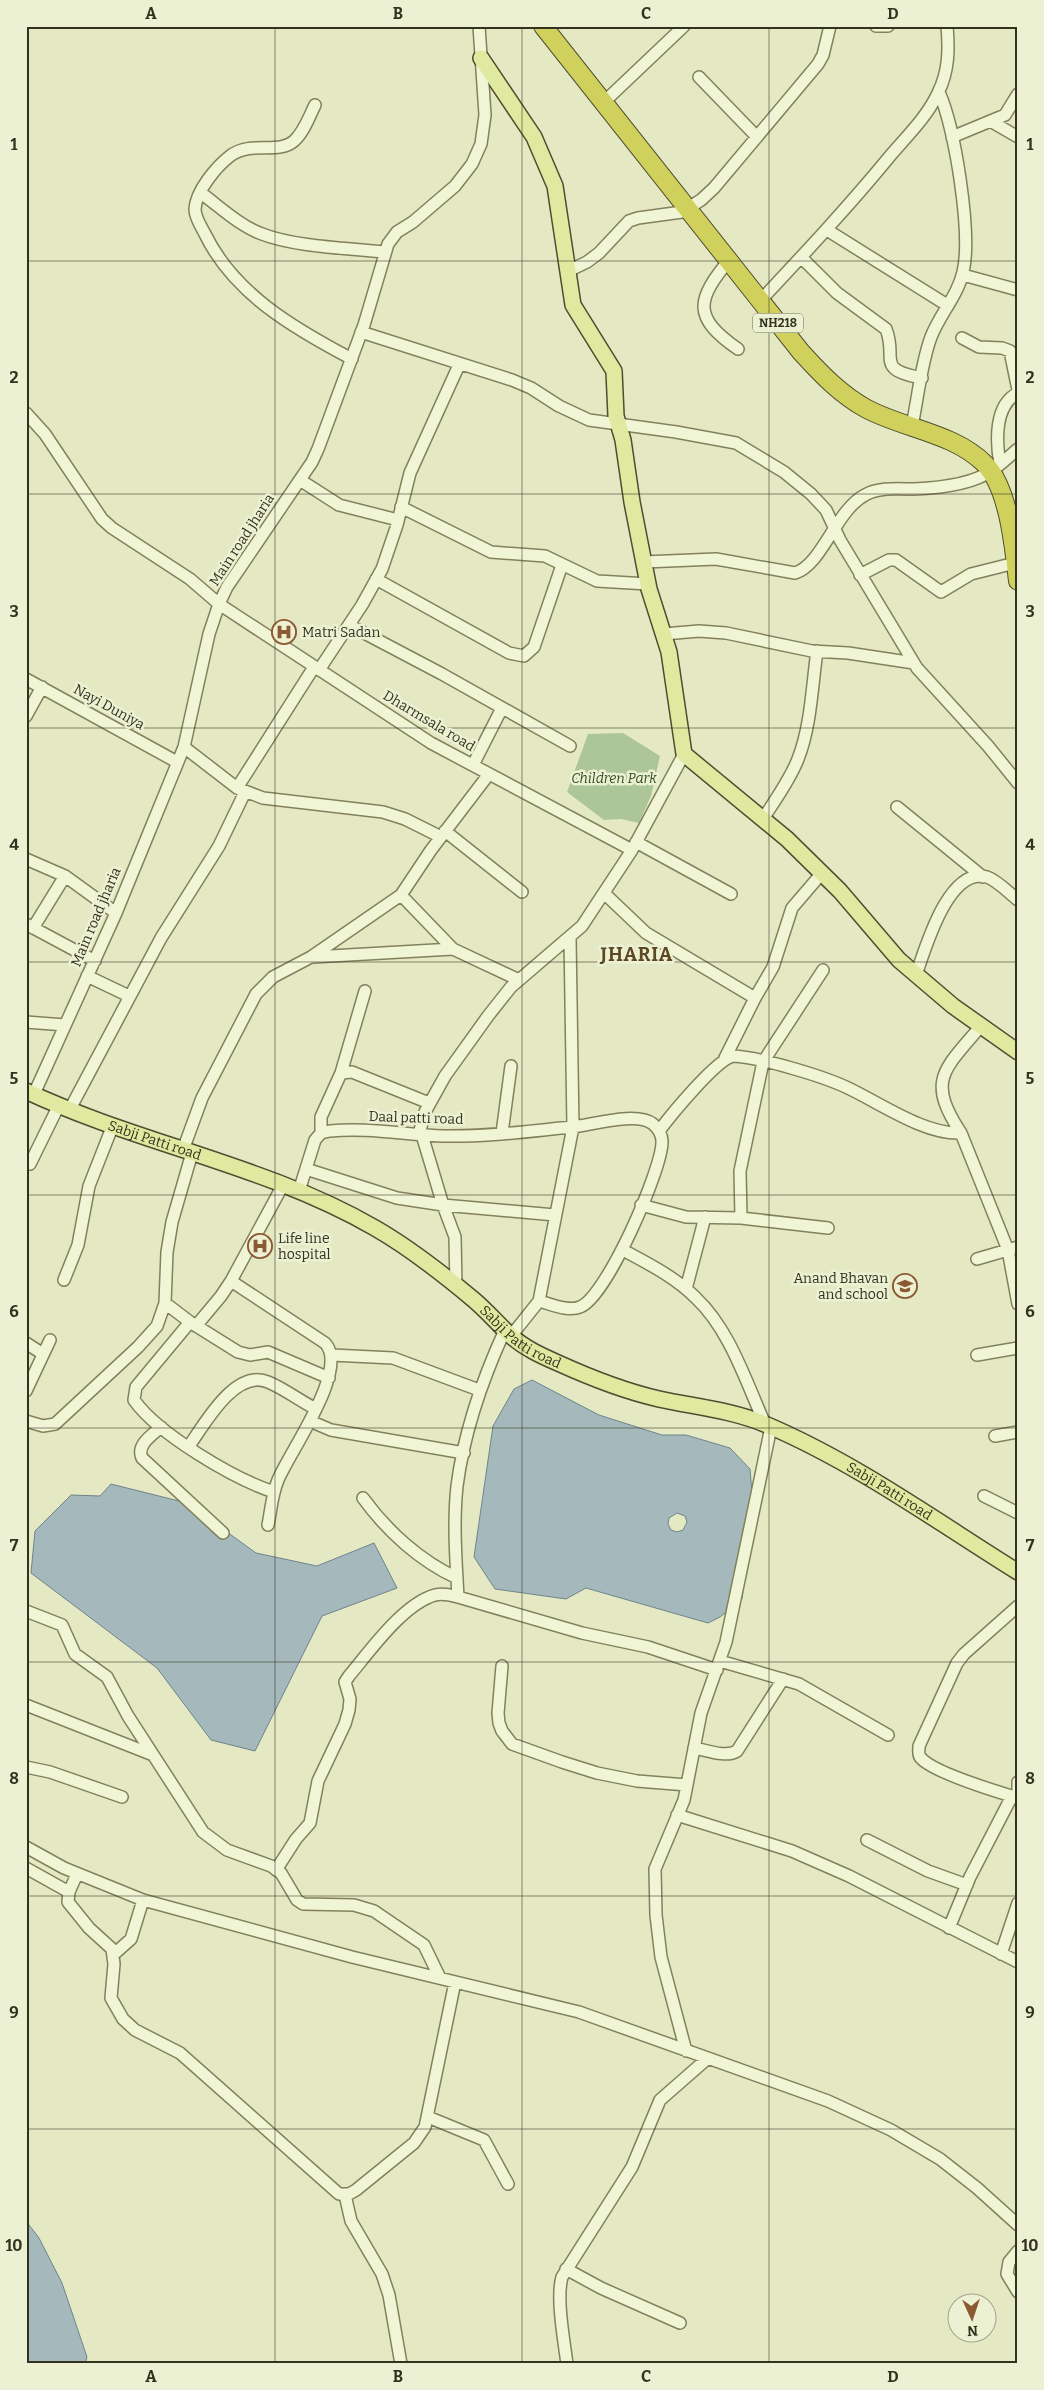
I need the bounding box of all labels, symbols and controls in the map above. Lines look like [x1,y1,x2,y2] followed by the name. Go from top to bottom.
[145,4,157,23] text: A
[393,4,403,23] text: B
[641,4,651,23] text: C
[887,4,899,23] text: D
[11,135,18,154] text: 1
[1027,135,1034,154] text: 1
[753,314,803,332] road number: NH218
[9,368,19,387] text: 2
[1025,368,1035,387] text: 2
[206,491,278,589] street label: Main road jharia
[9,602,19,621] text: 3
[1025,602,1035,621] text: 3
[271,619,297,645] hospital icon: Matri Sadan
[302,624,380,641] place label: Matri Sadan
[71,681,148,734] street label: Nayi Duniya
[380,687,478,755] street label: Dharmsala road
[571,770,657,787] park label: Children Park
[9,835,19,854] text: 4
[1025,835,1035,854] text: 4
[67,864,125,969] street label: Main road jharia
[600,943,673,966] district label: JHARIA
[10,1069,19,1088] text: 5
[1026,1069,1035,1088] text: 5
[368,1108,464,1128] street label: Daal patti road
[106,1116,204,1164] street label: Sabji Patti road
[278,1230,331,1263] place label: Life line hospital
[247,1233,273,1259] hospital icon: Life line hospital
[793,1270,888,1303] place label: Anand Bhavan and school
[892,1273,918,1299] school or university icon: Anand Bhavan and school
[9,1302,19,1321] text: 6
[476,1302,564,1372] street label: Sabji Patti road
[1025,1302,1035,1321] text: 6
[844,1458,936,1523] street label: Sabji Patti road
[10,1536,19,1555] text: 7
[1026,1536,1035,1555] text: 7
[9,1769,19,1788] text: 8
[1025,1769,1035,1788] text: 8
[9,2003,19,2022] text: 9
[1025,2003,1035,2022] text: 9
[5,2236,23,2255] text: 10
[1021,2236,1039,2255] text: 10
[946,2292,996,2342] north arrow
[967,2322,978,2339] text: N
[145,2367,157,2386] text: A
[393,2367,403,2386] text: B
[641,2367,651,2386] text: C
[887,2367,899,2386] text: D

